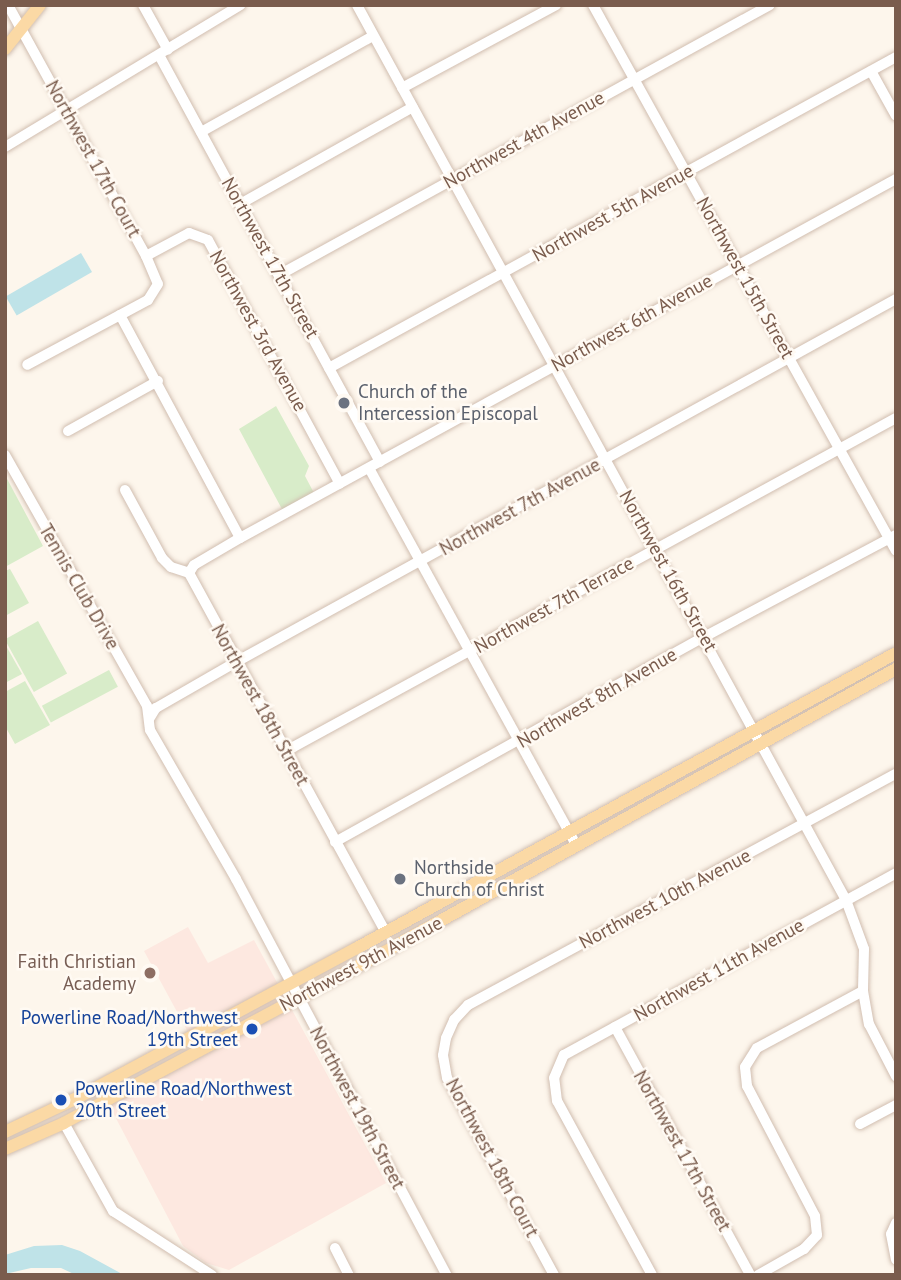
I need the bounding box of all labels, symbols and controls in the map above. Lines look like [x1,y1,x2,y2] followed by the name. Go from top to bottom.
[40,77,146,241] street label: Northwest 17th Court
[439,86,609,194] street label: Northwest 4th Avenue
[528,159,698,267] street label: Northwest 5th Avenue
[216,174,324,342] street label: Northwest 17th Street
[691,193,799,363] street label: Northwest 15th Street
[204,246,312,416] street label: Northwest 3rd Avenue
[547,269,717,377] street label: Northwest 6th Avenue
[358,381,538,425] place label: Church of the Intercession Episcopal
[336,395,352,411] marker: Church of the Intercession Episcopal
[435,453,605,561] street label: Northwest 7th Avenue
[614,486,722,656] street label: Northwest 16th Street
[34,520,124,654] street label: Tennis Club Drive
[470,552,638,658] street label: Northwest 7th Terrace
[206,620,314,790] street label: Northwest 18th Street
[513,643,681,753] street label: Northwest 8th Avenue
[575,844,755,954] street label: Northwest 10th Avenue
[414,857,544,901] place label: Northside Church of Christ
[392,871,408,887] marker: Northside Church of Christ
[276,911,446,1017] street label: Northwest 9th Avenue
[630,914,808,1026] street label: Northwest 11th Avenue
[18,951,136,995] place label: Faith Christian Academy
[142,965,158,981] marker: Faith Christian Academy
[21,1007,238,1051] place label: Powerline Road/Northwest 19th Street
[244,1021,260,1037] marker: Powerline Road/Northwest 19th Street
[304,1023,410,1193] street label: Northwest 19th Street
[628,1067,736,1235] street label: Northwest 17th Street
[441,1075,543,1241] street label: Northwest 18th Court
[75,1078,292,1122] place label: Powerline Road/Northwest 20th Street
[53,1092,69,1108] marker: Powerline Road/Northwest 20th Street

